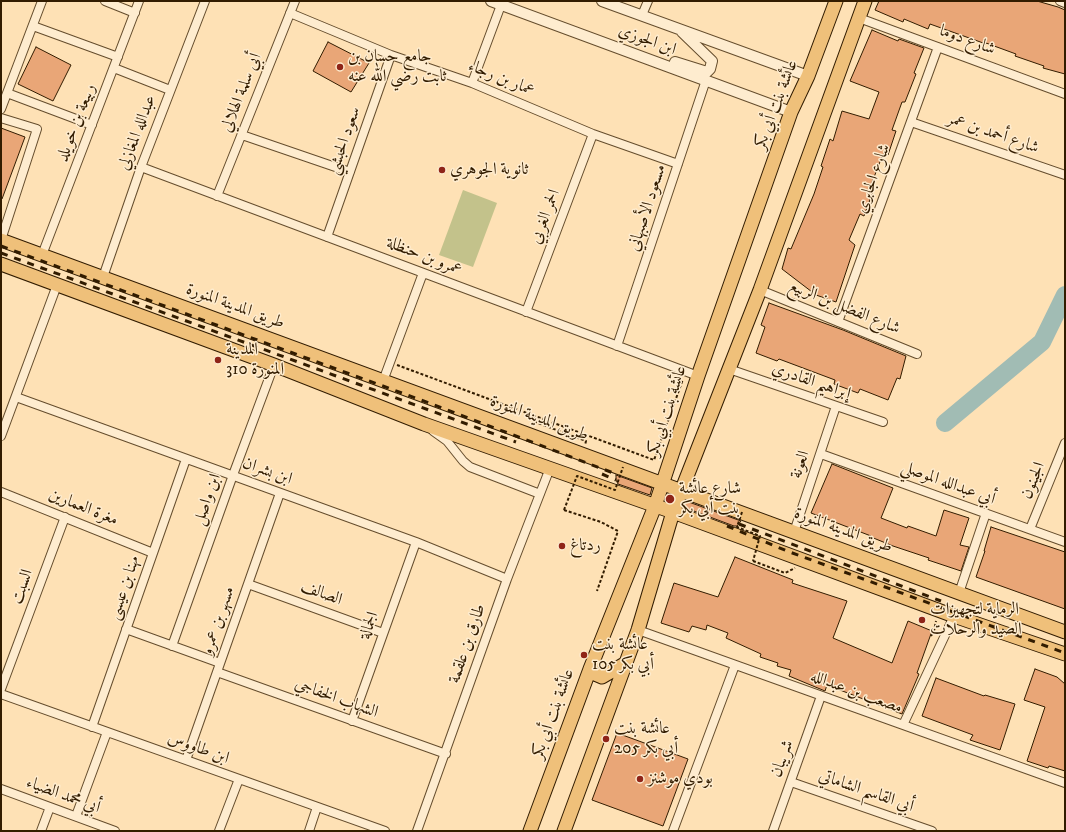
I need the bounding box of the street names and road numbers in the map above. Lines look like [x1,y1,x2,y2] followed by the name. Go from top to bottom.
[615,21,679,61] street label: ابن الجوزي
[936,21,998,61] street label: شارع دوما
[217,51,267,135] street label: أبي سلمة الهلالي
[465,56,537,102] street label: عمار بن رجاء
[751,57,803,153] street label: عائشة بنت أبي بكر
[53,81,101,165] street label: ربيعة بن خويلد
[114,93,162,173] street label: عبدالله المغازلي
[324,104,366,178] street label: سعود الحبشي
[945,109,1041,159] street label: شارع أحمد بن عمر
[852,141,896,217] street label: شارع الجابري
[624,162,672,254] street label: مسعود الأصبهاني
[526,187,566,247] street label: الحمر الغربي
[383,233,465,281] street label: عمرو بن حنظلة
[785,276,903,340] street label: شارع الفضل بن الربيع
[183,280,287,334] street label: طريق المدينة المنورة
[769,359,853,405] street label: إبراهيم القادري
[644,363,692,459] street label: عائشة بنت أبي بكر
[487,392,591,446] street label: طريق المدينة المنورة
[787,448,815,482] street label: العونة
[239,454,295,490] street label: ابن بشران
[898,457,998,511] street label: أبي عبدالله الموصلي
[1017,459,1051,503] street label: الجينون
[189,471,227,529] street label: ابن واصل
[45,485,121,531] street label: مغرة العمارين
[791,504,895,558] street label: طريق المدينة المنورة
[105,553,145,623] street label: مهنا بن عيسى
[7,567,39,607] street label: السبت
[297,577,345,611] street label: الصالف
[198,584,240,658] street label: مسهر بن عمرو
[445,602,491,686] street label: طارق بن علقمة
[356,609,384,643] street label: الجمالة
[528,666,580,762] street label: عائشة بنت أبي بكر
[807,667,905,719] street label: مصعب بن عبدالله
[291,674,381,724] street label: الشهاب الخفاجي
[164,728,232,770] street label: ابن طاووس
[767,738,799,780] street label: شريبان
[816,766,916,818] street label: أبي القاسم الشاماتي
[23,773,103,819] street label: أبي محمد الضياء

